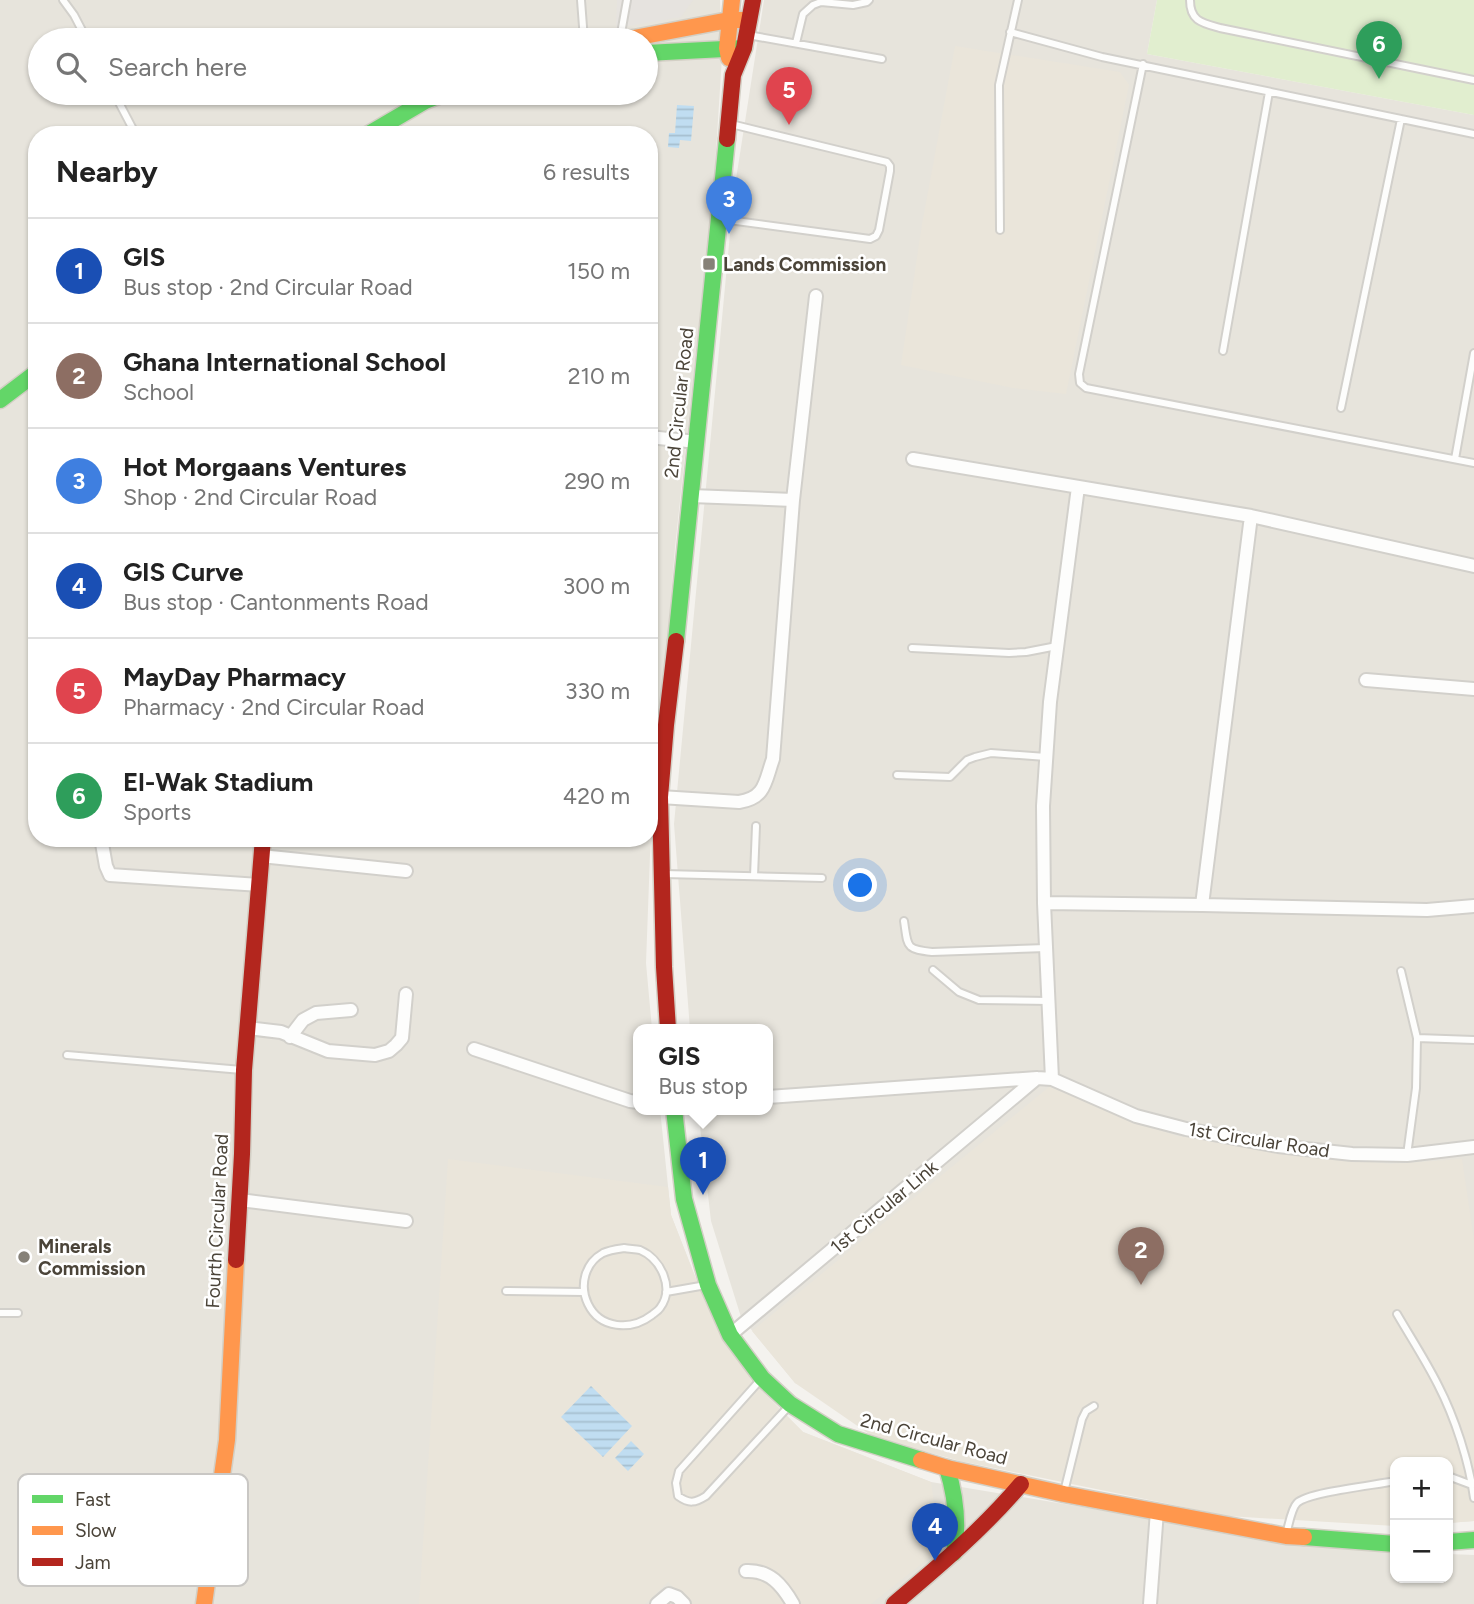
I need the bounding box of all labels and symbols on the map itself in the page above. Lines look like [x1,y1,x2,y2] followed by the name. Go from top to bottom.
[1356,21,1402,79] pin: 6
[766,67,812,125] pin: 5
[706,176,752,234] pin: 3
[723,253,886,276] place label: Lands Commission
[701,256,717,272] marker: Lands Commission
[660,327,698,479] street label: 2nd Circular Road
[843,868,877,902] your location
[1187,1117,1331,1163] street label: 1st Circular Road
[201,1133,233,1309] street label: Fourth Circular Road
[680,1137,726,1195] pin: 1
[826,1155,943,1259] street label: 1st Circular Link
[1118,1227,1164,1285] pin: 2
[38,1235,145,1280] place label: Minerals Commission
[16,1249,32,1265] marker: Minerals Commission
[858,1408,1010,1470] street label: 2nd Circular Road
[18,1474,248,1586] legend
[75,1488,111,1511] text: Fast
[912,1503,958,1561] pin: 4
[75,1519,117,1542] text: Slow
[75,1551,111,1574] text: Jam

